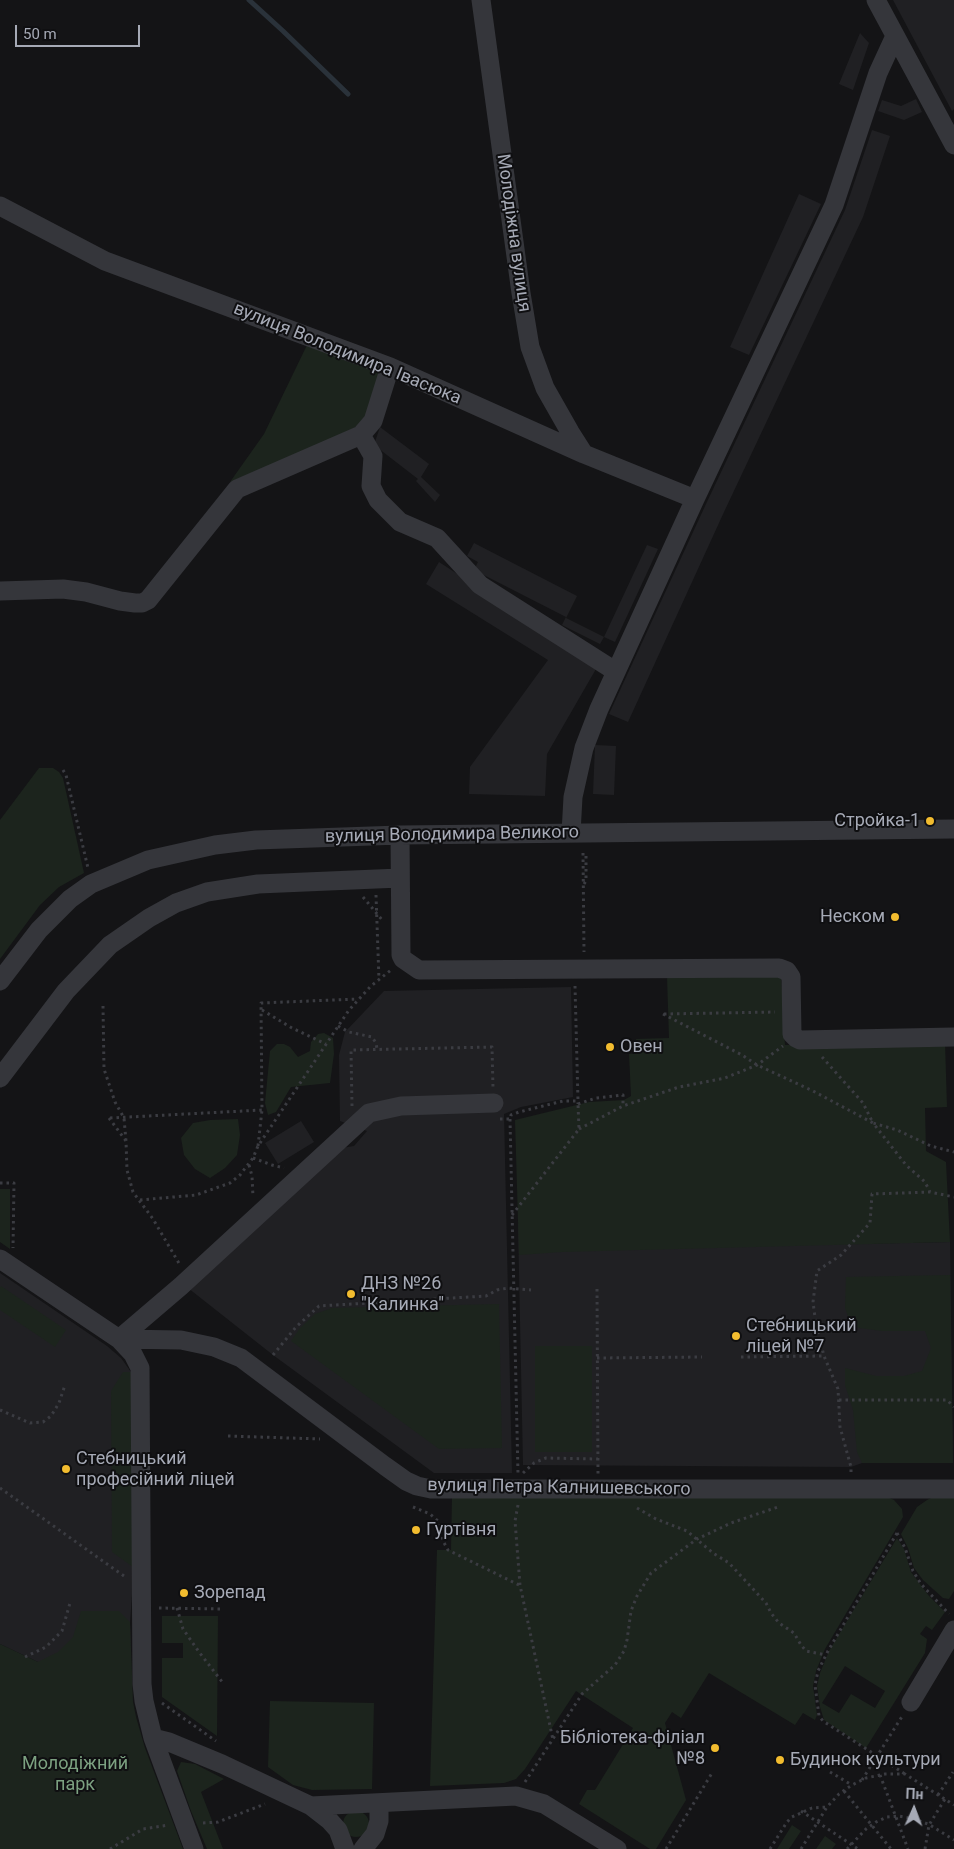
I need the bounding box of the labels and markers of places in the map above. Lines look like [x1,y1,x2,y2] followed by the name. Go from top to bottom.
[834,810,920,832] place label: Стройка-1
[924,815,936,827] marker: Стройка-1
[820,906,885,928] place label: Неском
[889,911,901,923] marker: Неском
[620,1036,663,1058] place label: Овен
[604,1041,616,1053] marker: Овен
[361,1273,444,1316] place label: ДНЗ №26 "Калинка"
[345,1288,357,1300] marker: ДНЗ №26 "Калинка"
[746,1315,857,1358] place label: Стебницький ліцей №7
[730,1330,742,1342] marker: Стебницький ліцей №7
[76,1448,235,1490] place label: Стебницький професійний ліцей
[60,1463,72,1475] marker: Стебницький професійний ліцей
[426,1519,496,1541] place label: Гуртівня
[410,1524,422,1536] marker: Гуртівня
[194,1582,266,1604] place label: Зорепад
[178,1587,190,1599] marker: Зорепад
[560,1727,705,1770] place label: Бібліотека-філіал №8
[709,1742,721,1754] marker: Бібліотека-філіал №8
[790,1749,941,1771] place label: Будинок культури
[774,1754,786,1766] marker: Будинок культури

